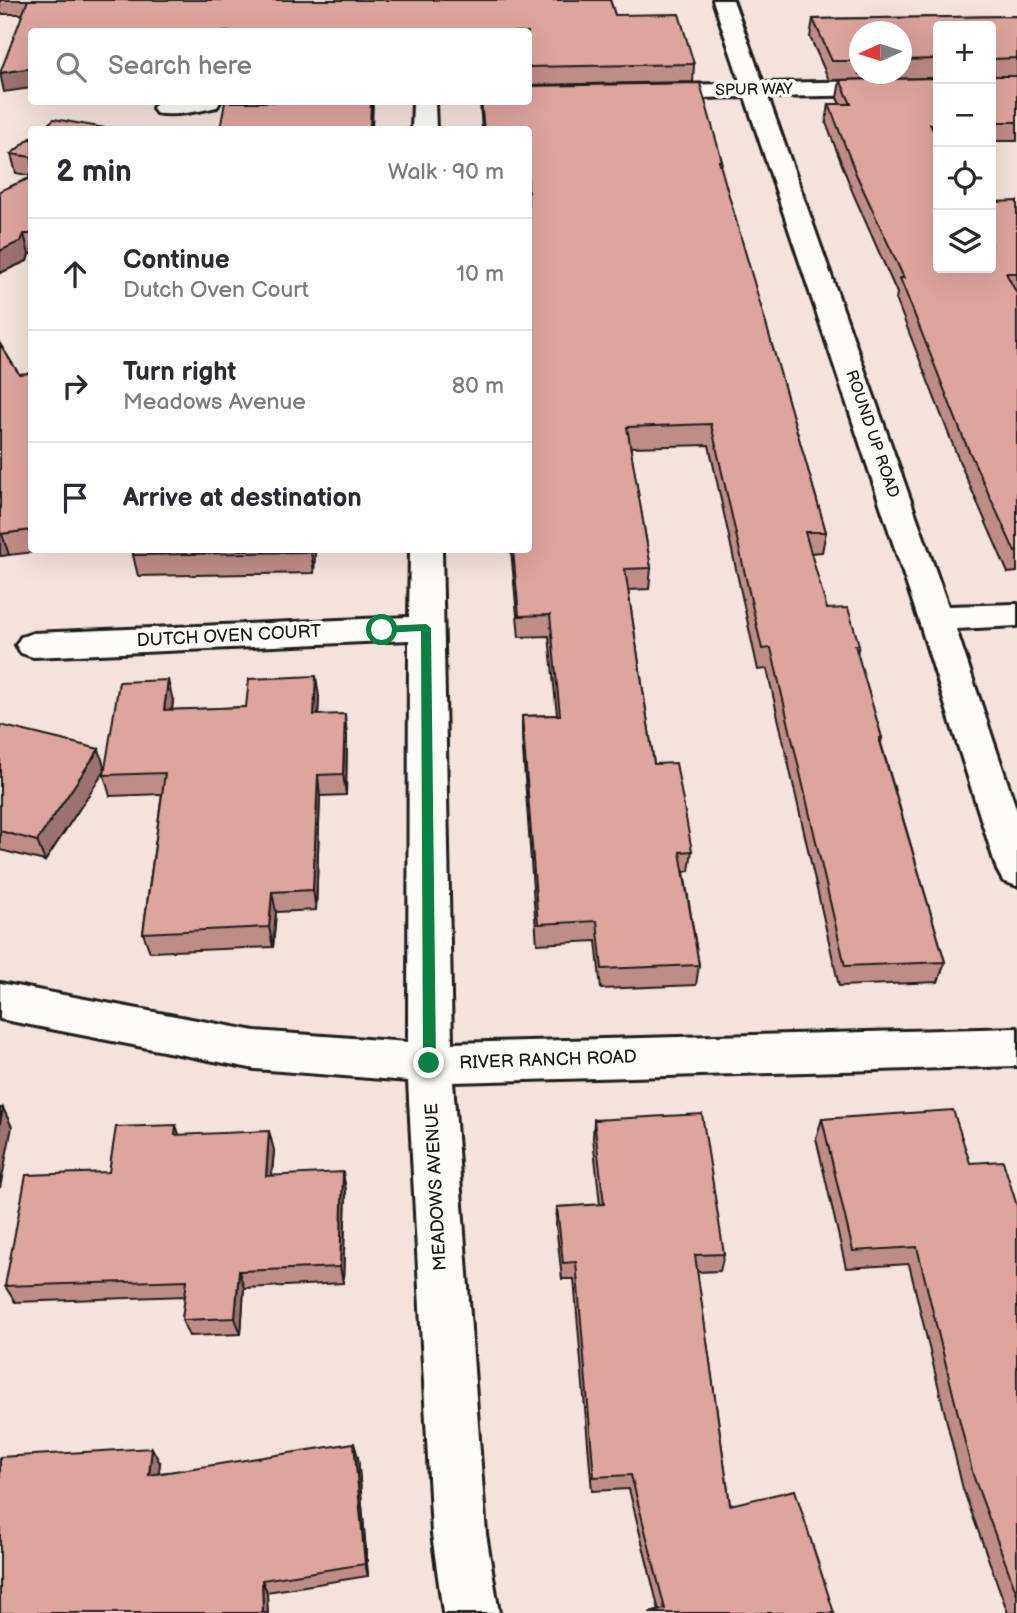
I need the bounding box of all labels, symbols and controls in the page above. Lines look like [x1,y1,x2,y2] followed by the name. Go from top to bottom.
[849,21,912,84] north arrow
[933,21,996,273] map controls
[933,21,996,84] button: +
[28,28,532,105] search box
[52,48,90,86] icon: search
[108,51,252,82] text: Search here
[715,80,794,100] street label: SPUR WAY
[933,84,996,147] button: −
[933,147,996,210] button: locate
[56,154,132,190] text: 2 min
[388,158,504,186] text: Walk · 90 m
[933,210,996,273] button: layers
[123,245,230,276] text: Continue
[56,255,94,293] icon: ahead
[456,260,504,288] text: 10 m
[123,276,309,304] text: Dutch Oven Court
[123,357,236,388] text: Turn right
[56,367,94,405] icon: right
[841,368,903,500] street label: ROUND UP ROAD
[452,372,504,400] text: 80 m
[123,388,306,416] text: Meadows Avenue
[56,479,94,517] icon: arrive
[123,483,362,514] text: Arrive at destination
[366,614,397,645] route start
[136,621,322,651] street label: DUTCH OVEN COURT
[459,1046,637,1074] street label: RIVER RANCH ROAD
[413,1047,444,1078] route end
[421,1103,451,1271] street label: MEADOWS AVENUE

